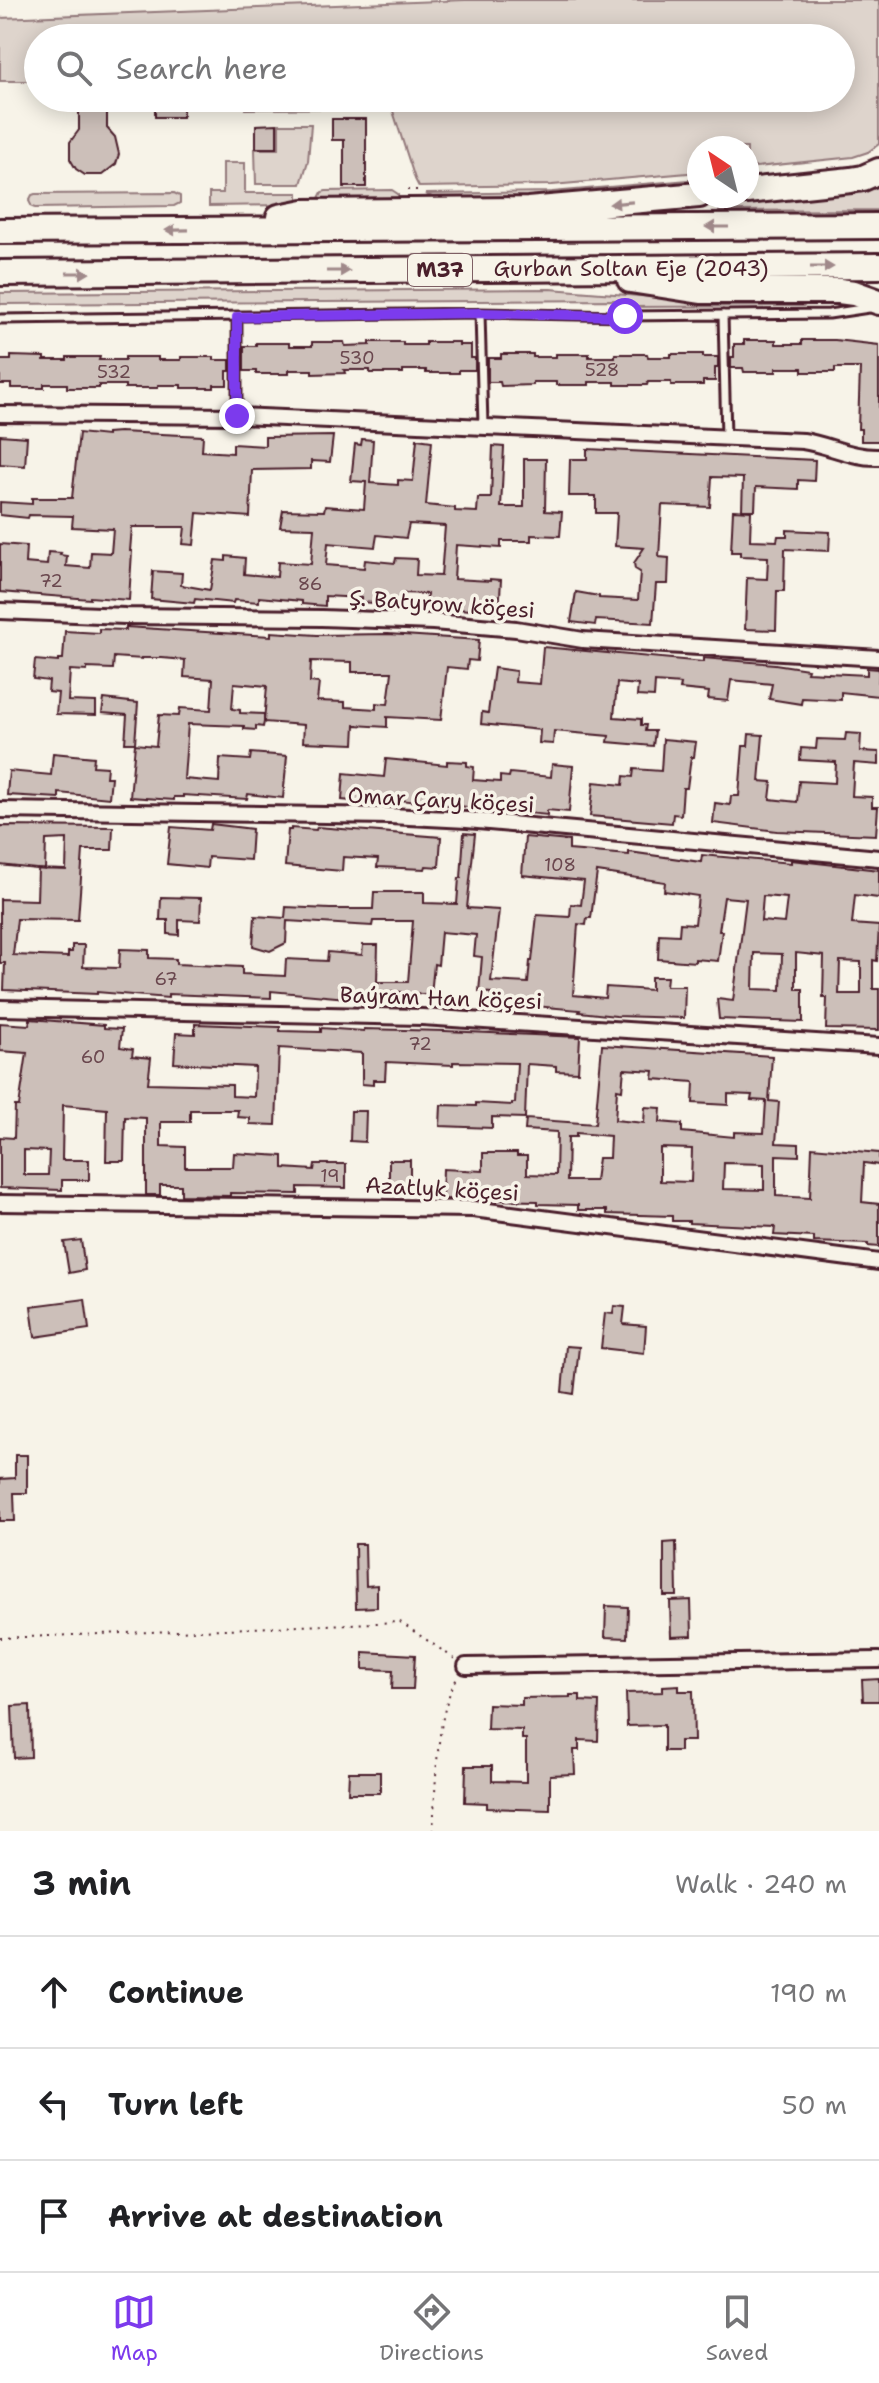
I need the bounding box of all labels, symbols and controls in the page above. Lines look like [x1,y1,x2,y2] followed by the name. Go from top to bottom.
[24,24,855,112] search box
[52,46,96,90] icon: search
[116,48,287,89] text: Search here
[687,136,759,208] north arrow
[608,197,633,210] one-way arrow
[704,221,729,233] one-way arrow
[164,224,189,236] one-way arrow
[408,254,472,286] road number: M37
[494,254,769,283] street label: Gurban Soltan Eje (2043)
[810,261,835,273] one-way arrow
[326,264,351,277] one-way arrow
[66,267,91,279] one-way arrow
[607,298,643,334] route start
[339,346,375,370] house number: 530
[585,358,619,382] house number: 528
[97,360,131,384] house number: 532
[219,398,255,434] route end
[39,569,63,593] house number: 72
[298,572,322,596] house number: 86
[348,583,536,625] street label: Ş. Batyrow köçesi
[347,781,535,819] street label: Omar Çary köçesi
[544,853,576,877] house number: 108
[154,967,178,991] house number: 67
[339,980,543,1016] street label: Baýram Han köçesi
[408,1032,432,1056] house number: 72
[81,1045,105,1069] house number: 60
[320,1164,340,1188] house number: 19
[364,1170,520,1208] street label: Azatlyk köçesi
[32,1860,131,1906] text: 3 min
[675,1866,847,1901] text: Walk · 240 m
[32,1970,76,2014] icon: ahead
[108,1972,244,2013] text: Continue
[770,1975,847,2010] text: 190 m
[32,2082,76,2126] icon: left
[108,2084,243,2125] text: Turn left
[782,2087,847,2122] text: 50 m
[32,2194,76,2238] icon: arrive
[108,2196,443,2237] text: Arrive at destination
[111,2290,158,2367] tab: Map
[379,2290,484,2367] tab: Directions
[706,2290,768,2367] tab: Saved

